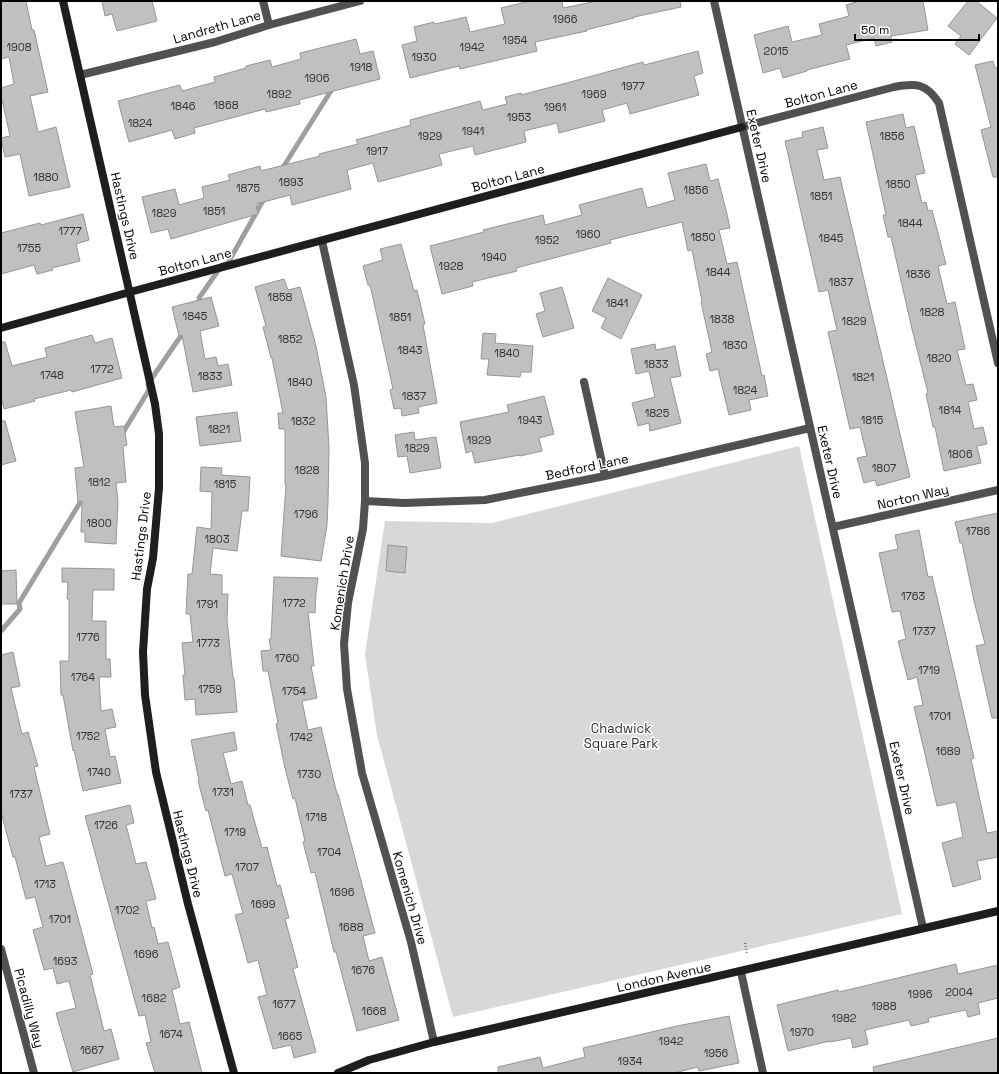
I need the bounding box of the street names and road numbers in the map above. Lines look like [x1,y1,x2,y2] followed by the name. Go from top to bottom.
[171,6,263,48] street label: Landreth Lane
[783,76,859,112] street label: Bolton Lane
[742,108,776,184] street label: Exeter Drive
[470,160,546,196] street label: Bolton Lane
[107,171,143,261] street label: Hastings Drive
[157,244,233,280] street label: Bolton Lane
[813,424,847,500] street label: Exeter Drive
[544,450,630,484] street label: Bedford Lane
[875,480,951,514] street label: Norton Way
[127,491,155,581] street label: Hastings Drive
[326,534,358,632] street label: Komenich Drive
[885,740,919,816] street label: Exeter Drive
[169,809,207,899] street label: Hastings Drive
[389,850,431,946] street label: Komenich Drive
[615,958,713,996] street label: London Avenue
[10,966,48,1050] street label: Picadilly Way

